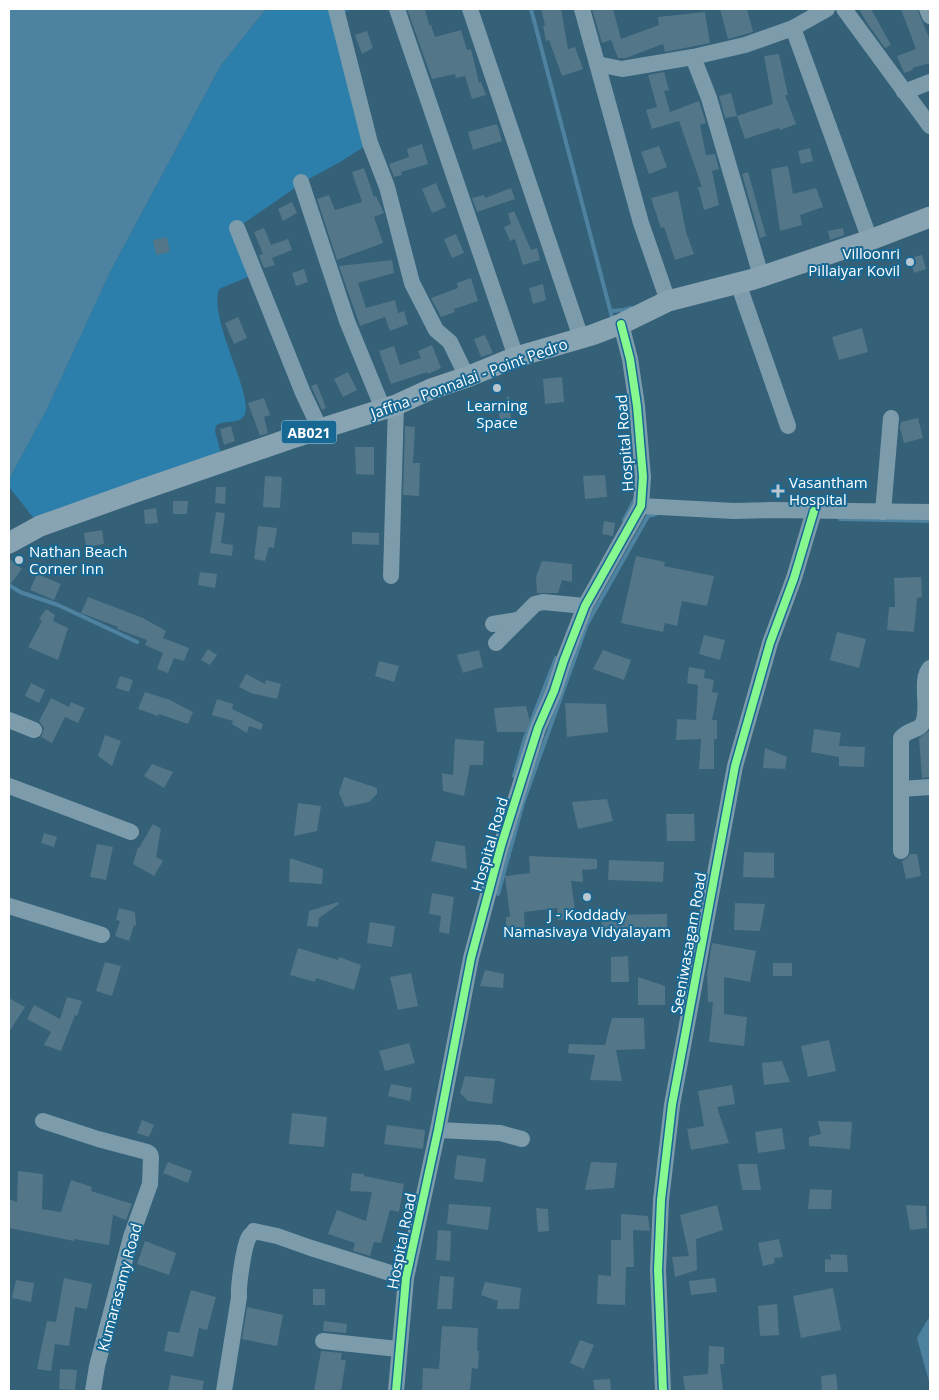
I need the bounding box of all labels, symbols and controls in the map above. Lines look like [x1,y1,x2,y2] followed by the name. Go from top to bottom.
[808,243,900,280] place label: Villoonri Pillaiyar Kovil
[904,256,916,268] marker: Villoonri Pillaiyar Kovil
[366,333,570,424] street label: Jaffna - Ponnalai - Point Pedro
[491,382,503,394] marker: Learning Space
[611,394,637,492] street label: Hospital Road
[466,395,528,432] place label: Learning Space
[282,421,336,444] road number: AB021
[789,472,868,509] place label: Vasantham Hospital
[771,484,785,498] marker: Vasantham Hospital
[29,541,127,578] place label: Nathan Beach Corner Inn
[13,554,25,566] marker: Nathan Beach Corner Inn
[466,794,512,894] street label: Hospital Road
[666,871,710,1015] street label: Seeniwasagam Road
[581,891,593,903] marker: J - Koddady Namasivaya Vidyalayam
[503,904,671,941] place label: J - Koddady Namasivaya Vidyalayam
[382,1191,420,1291] street label: Hospital Road
[92,1221,146,1353] street label: Kumarasamy Road

